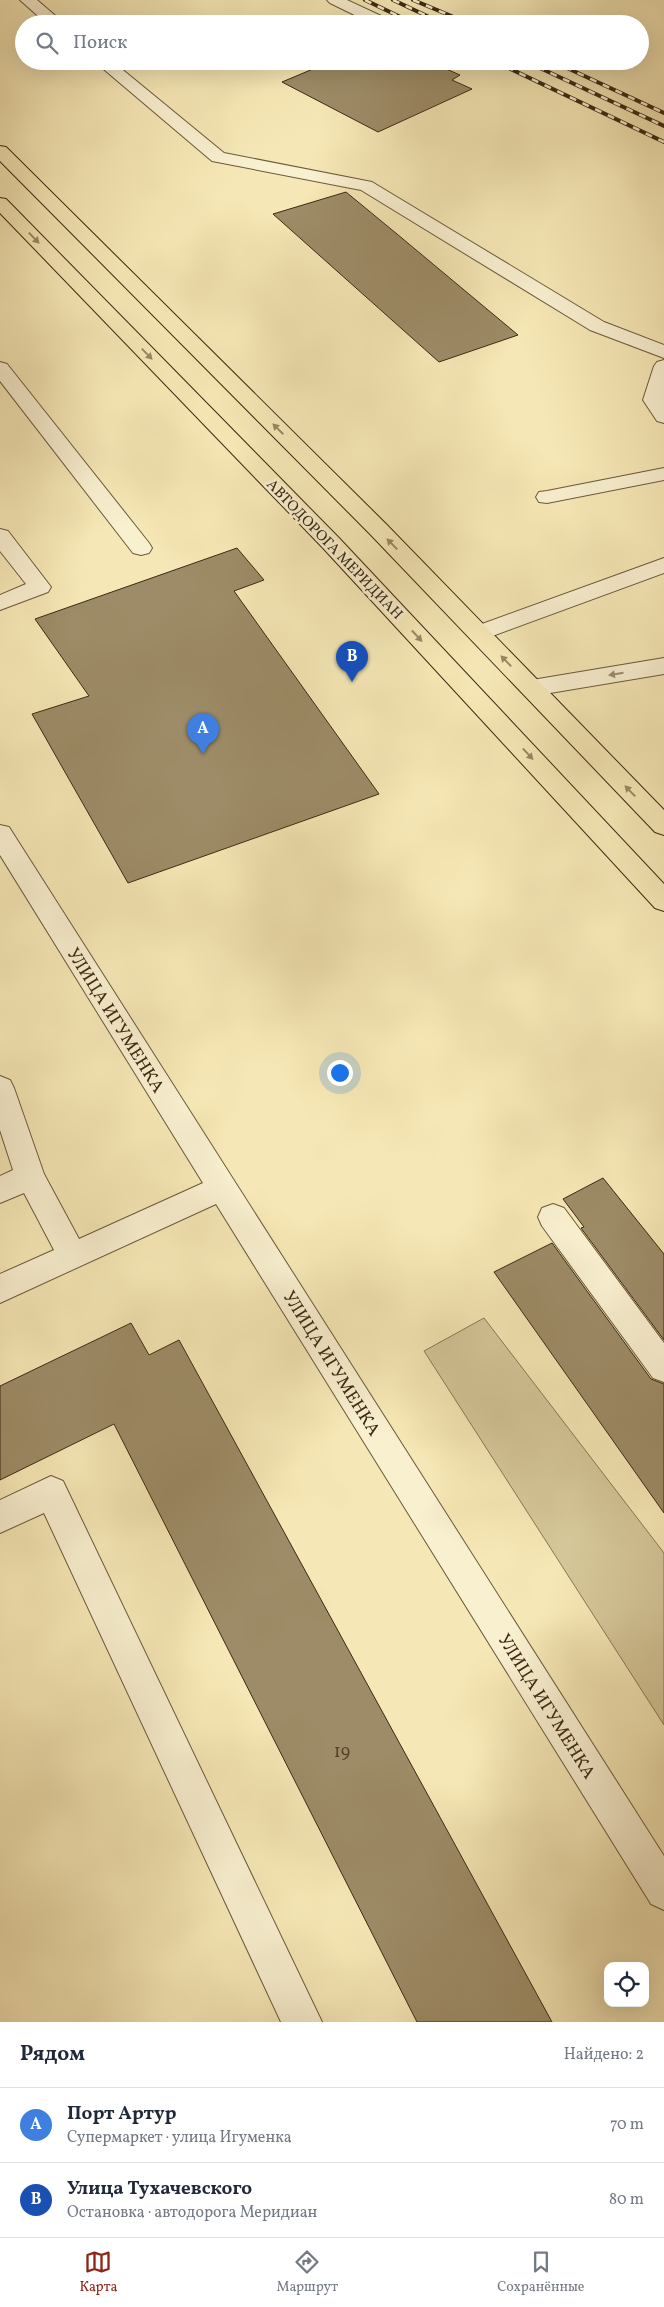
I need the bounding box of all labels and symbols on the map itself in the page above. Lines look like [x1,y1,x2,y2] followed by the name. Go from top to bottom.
[28,231,40,243] one-way arrow
[141,348,153,360] one-way arrow
[272,423,284,435] one-way arrow
[261,475,407,625] street label: АВТОДОРОГА МЕРИДИАН
[387,539,399,551] one-way arrow
[411,629,423,641] one-way arrow
[336,641,368,682] pin: B
[500,655,512,667] one-way arrow
[608,670,624,678] one-way arrow
[187,713,219,754] pin: A
[522,748,534,760] one-way arrow
[624,785,636,797] one-way arrow
[60,943,170,1098] street label: УЛИЦА ИГУМЕНКА
[327,1060,353,1086] your location
[276,1286,386,1441] street label: УЛИЦА ИГУМЕНКА
[491,1629,601,1784] street label: УЛИЦА ИГУМЕНКА
[334,1740,350,1765] house number: 19

